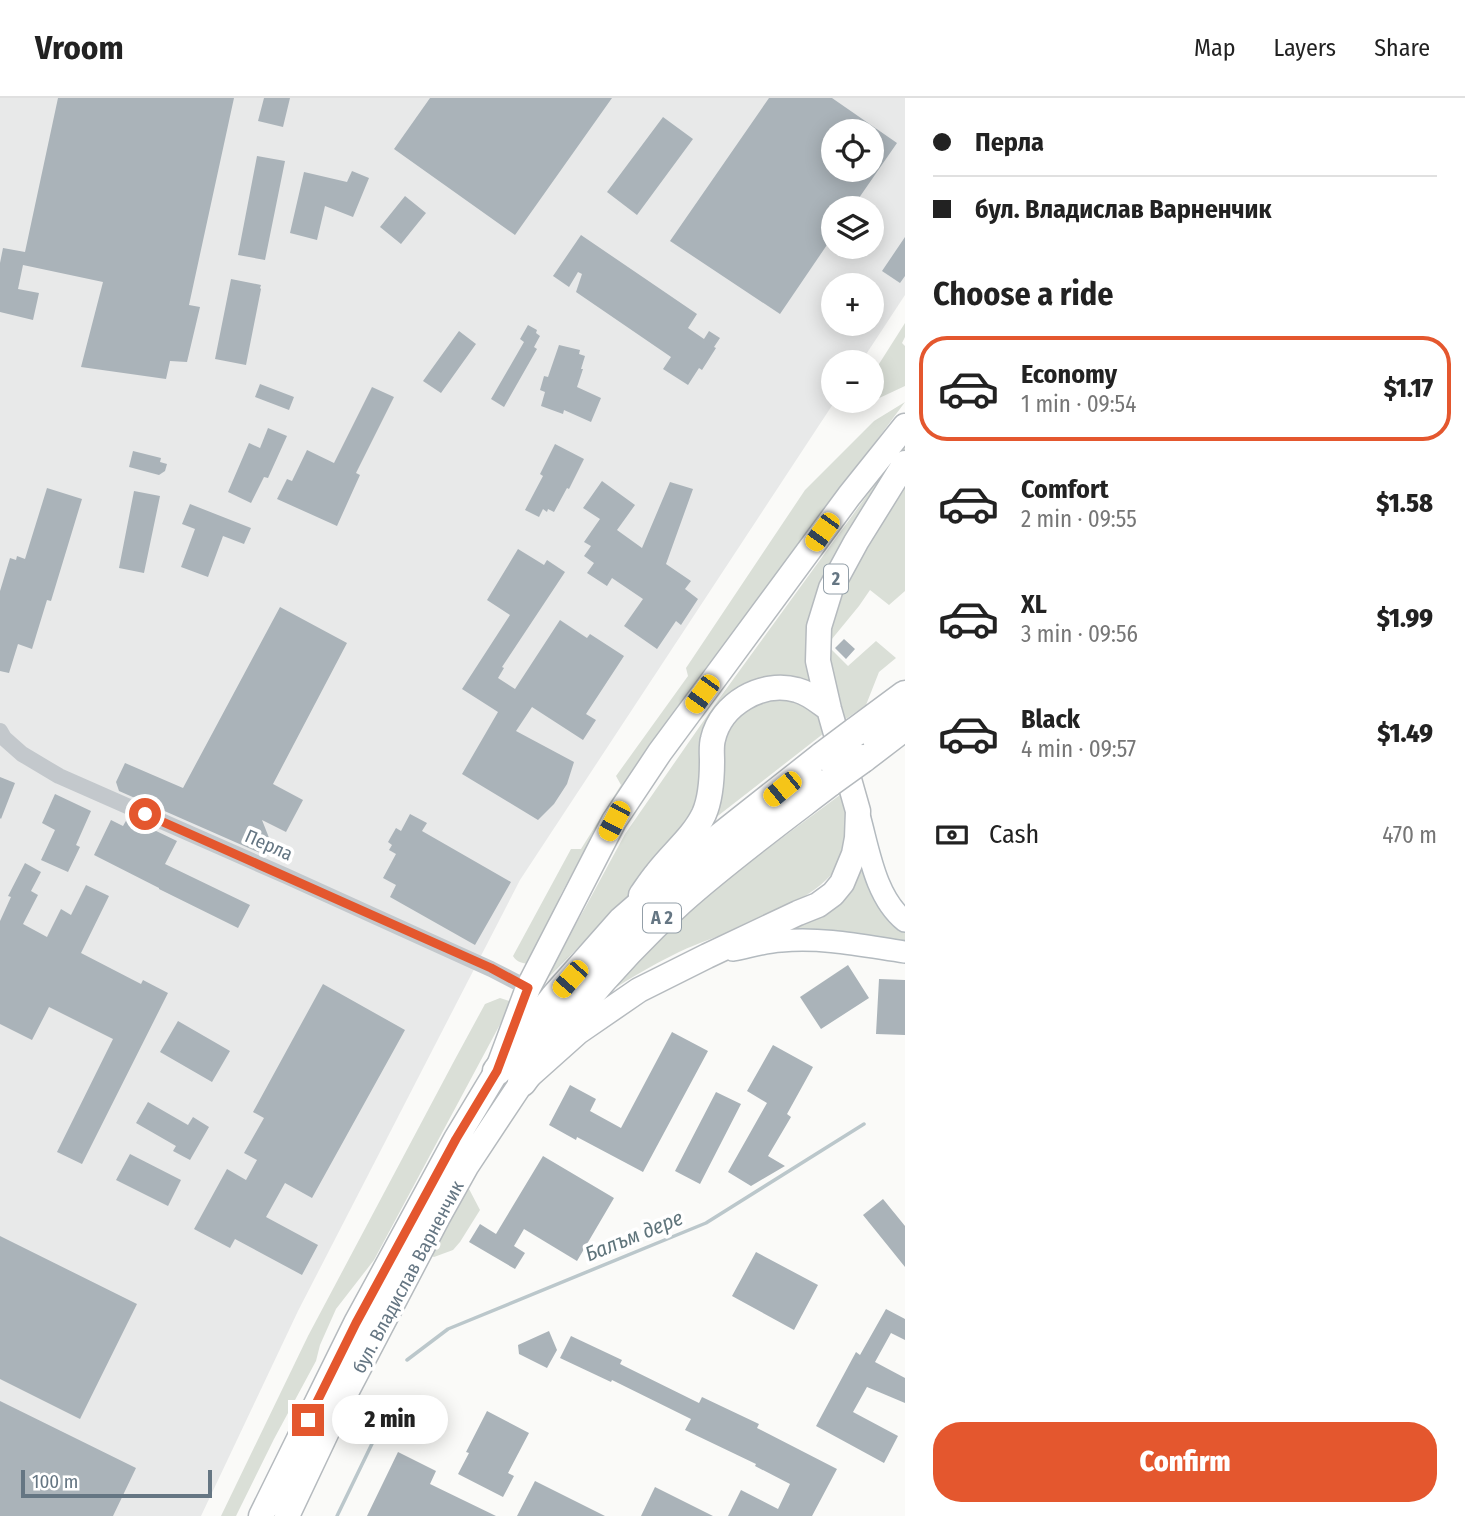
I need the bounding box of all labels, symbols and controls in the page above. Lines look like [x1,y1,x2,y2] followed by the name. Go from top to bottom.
[35,28,124,68] text: Vroom
[1194,34,1236,62] text: Map
[1274,34,1336,62] text: Layers
[1374,34,1430,62] text: Share
[821,119,884,413] map controls
[821,119,884,182] button: locate
[975,127,1044,158] text: Перла
[975,194,1272,225] text: бул. Владислав Варненчик
[821,196,884,259] button: layers
[821,273,884,336] button: +
[933,275,1114,313] text: Choose a ride
[821,350,884,413] button: −
[937,357,1000,420] icon: car
[1021,359,1117,390] text: Economy
[1384,373,1433,404] text: $1.17
[1021,390,1136,418] text: 1 min · 09:54
[937,472,1000,535] icon: car
[1021,474,1109,505] text: Comfort
[1376,488,1433,519] text: $1.58
[1021,505,1137,533] text: 2 min · 09:55
[802,509,843,555] car
[824,564,848,593] road number: 2
[937,587,1000,650] icon: car
[1021,589,1047,620] text: XL
[1377,603,1433,634] text: $1.99
[1021,620,1138,648] text: 3 min · 09:56
[682,671,723,717] car
[937,702,1000,765] icon: car
[1021,704,1080,735] text: Black
[1377,718,1433,749] text: $1.49
[1021,735,1136,763] text: 4 min · 09:57
[760,768,805,810] car
[129,798,161,830] route start
[595,798,634,844] car
[933,816,971,854] icon: cash
[989,819,1039,850] text: Cash
[1382,821,1437,849] text: 470 m
[242,824,296,866] street label: Перла
[643,904,681,932] road number: A 2
[549,956,592,1002] car
[347,1177,469,1377] street label: бул. Владислав Варненчик
[581,1205,687,1267] water label: Балъм дере
[332,1396,448,1444] callout: 2 min
[292,1404,324,1436] route end
[365,1405,415,1433] text: 2 min
[933,1422,1437,1502] button: Confirm
[21,1467,212,1499] scale bar
[32,1470,78,1493] text: 100 m

